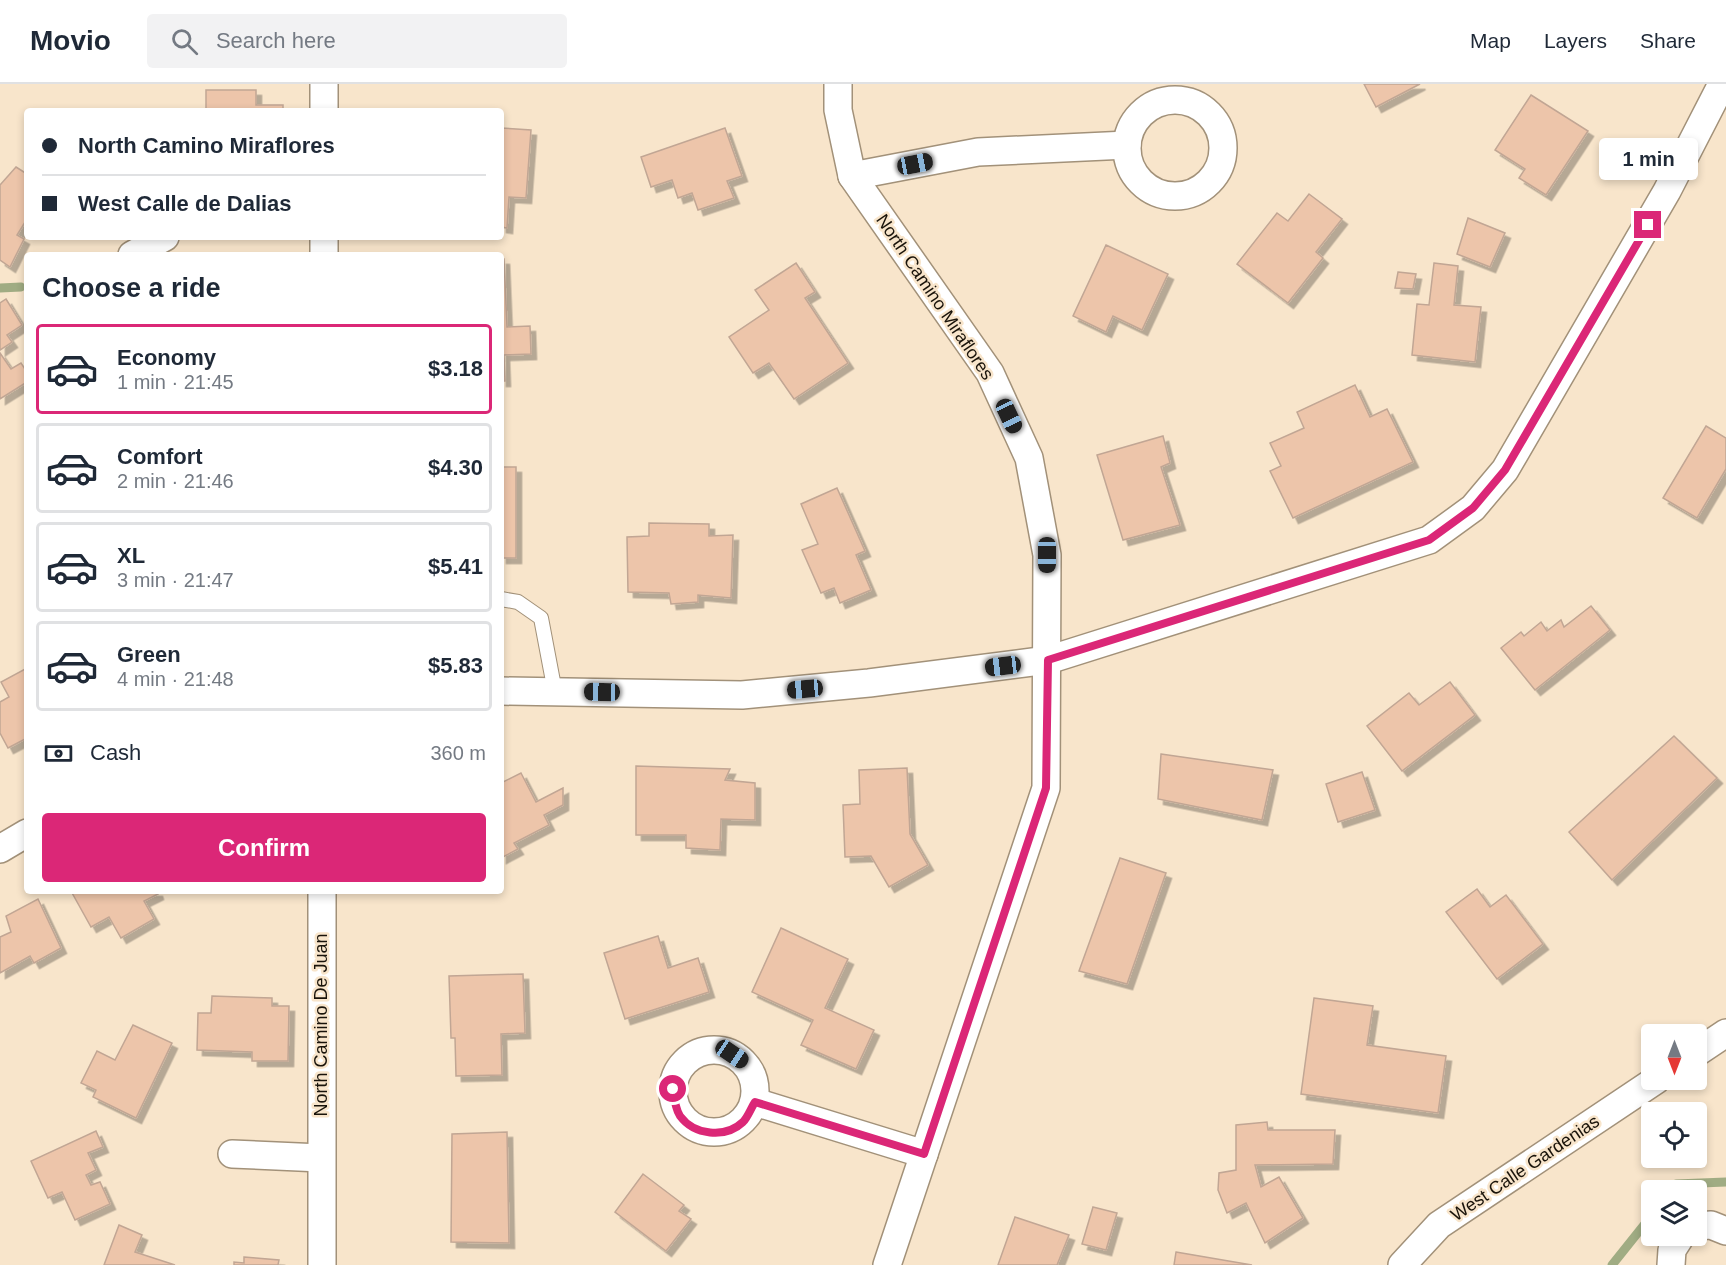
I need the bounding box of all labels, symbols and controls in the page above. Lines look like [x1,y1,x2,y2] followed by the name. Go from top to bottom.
[147,14,567,68] search box
[30,25,111,56] text: Movio
[168,25,201,58] icon: search
[216,28,336,53] text: Search here
[1470,29,1511,52] text: Map
[1544,29,1607,52] text: Layers
[1640,29,1696,52] text: Share
[78,133,335,158] text: North Camino Miraflores
[1598,138,1698,180] callout: 1 min
[1622,148,1675,170] text: 1 min
[896,152,934,176] car
[78,191,292,216] text: West Calle de Dalias
[872,211,998,383] street label: North Camino Miraflores
[1634,211,1661,238] route end
[42,273,221,303] text: Choose a ride
[45,342,99,396] icon: car
[117,345,216,370] text: Economy
[428,356,483,381] text: $3.18
[117,371,234,393] text: 1 min · 21:45
[993,396,1025,436] car
[45,441,99,495] icon: car
[117,444,203,469] text: Comfort
[428,455,483,480] text: $4.30
[117,470,234,492] text: 2 min · 21:46
[1038,537,1056,573] car
[45,540,99,594] icon: car
[117,543,145,568] text: XL
[428,554,483,579] text: $5.41
[117,569,234,591] text: 3 min · 21:47
[45,639,99,693] icon: car
[117,642,181,667] text: Green
[428,653,483,678] text: $5.83
[984,655,1022,677] car
[117,668,234,690] text: 4 min · 21:48
[786,678,824,700] car
[584,683,620,701] car
[42,737,75,770] icon: cash
[90,740,141,765] text: Cash
[430,742,486,764] text: 360 m
[42,813,486,882] button: Confirm
[311,933,331,1117] street label: North Camino De Juan
[1641,1024,1707,1090] north arrow
[1641,1024,1707,1246] map controls
[712,1036,752,1072] car
[659,1075,686,1102] route start
[1641,1102,1707,1168] button: locate
[1447,1111,1603,1225] street label: West Calle Gardenias
[1641,1180,1707,1246] button: layers

